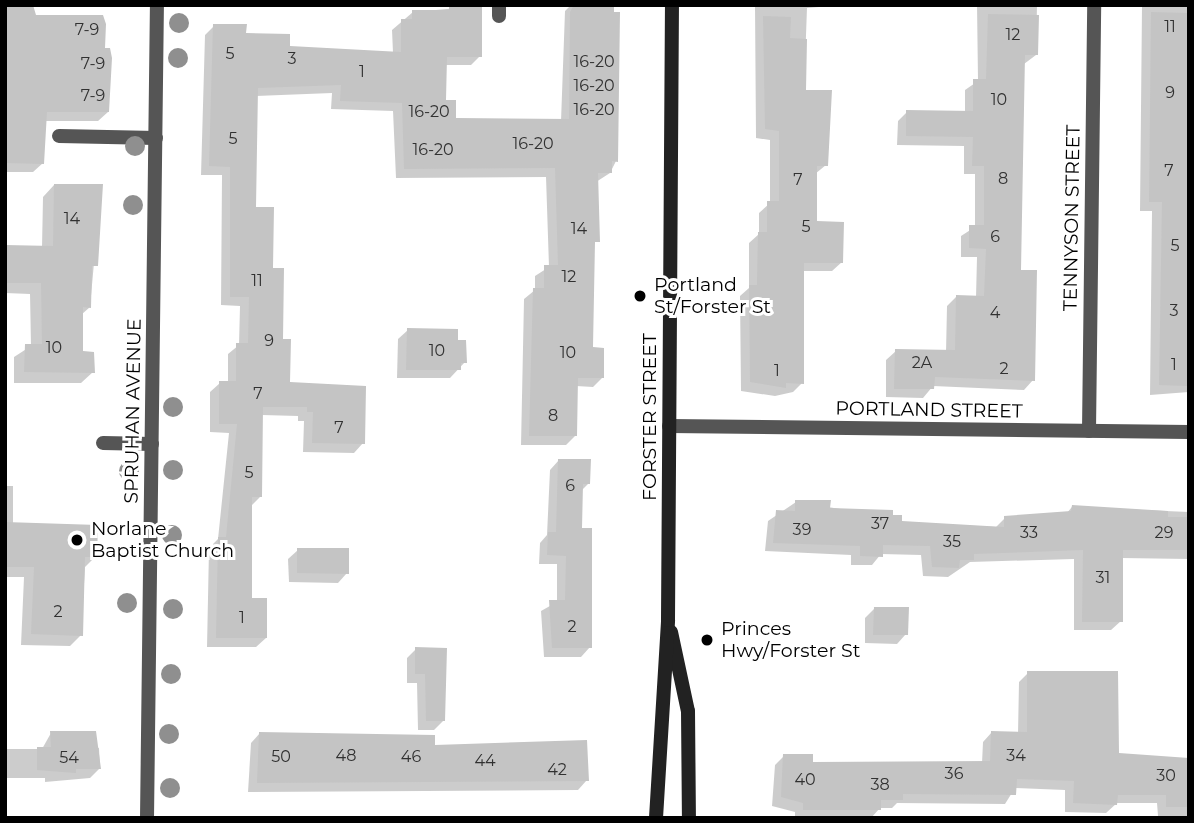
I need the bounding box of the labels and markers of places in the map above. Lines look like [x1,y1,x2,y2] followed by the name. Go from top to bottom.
[654,274,771,318] place label: Portland St/Forster St
[632,288,648,304] marker: Portland St/Forster St
[91,518,234,562] place label: Norlane Baptist Church
[69,532,85,548] marker: Norlane Baptist Church
[721,618,860,662] place label: Princes Hwy/Forster St
[699,632,715,648] marker: Princes Hwy/Forster St

